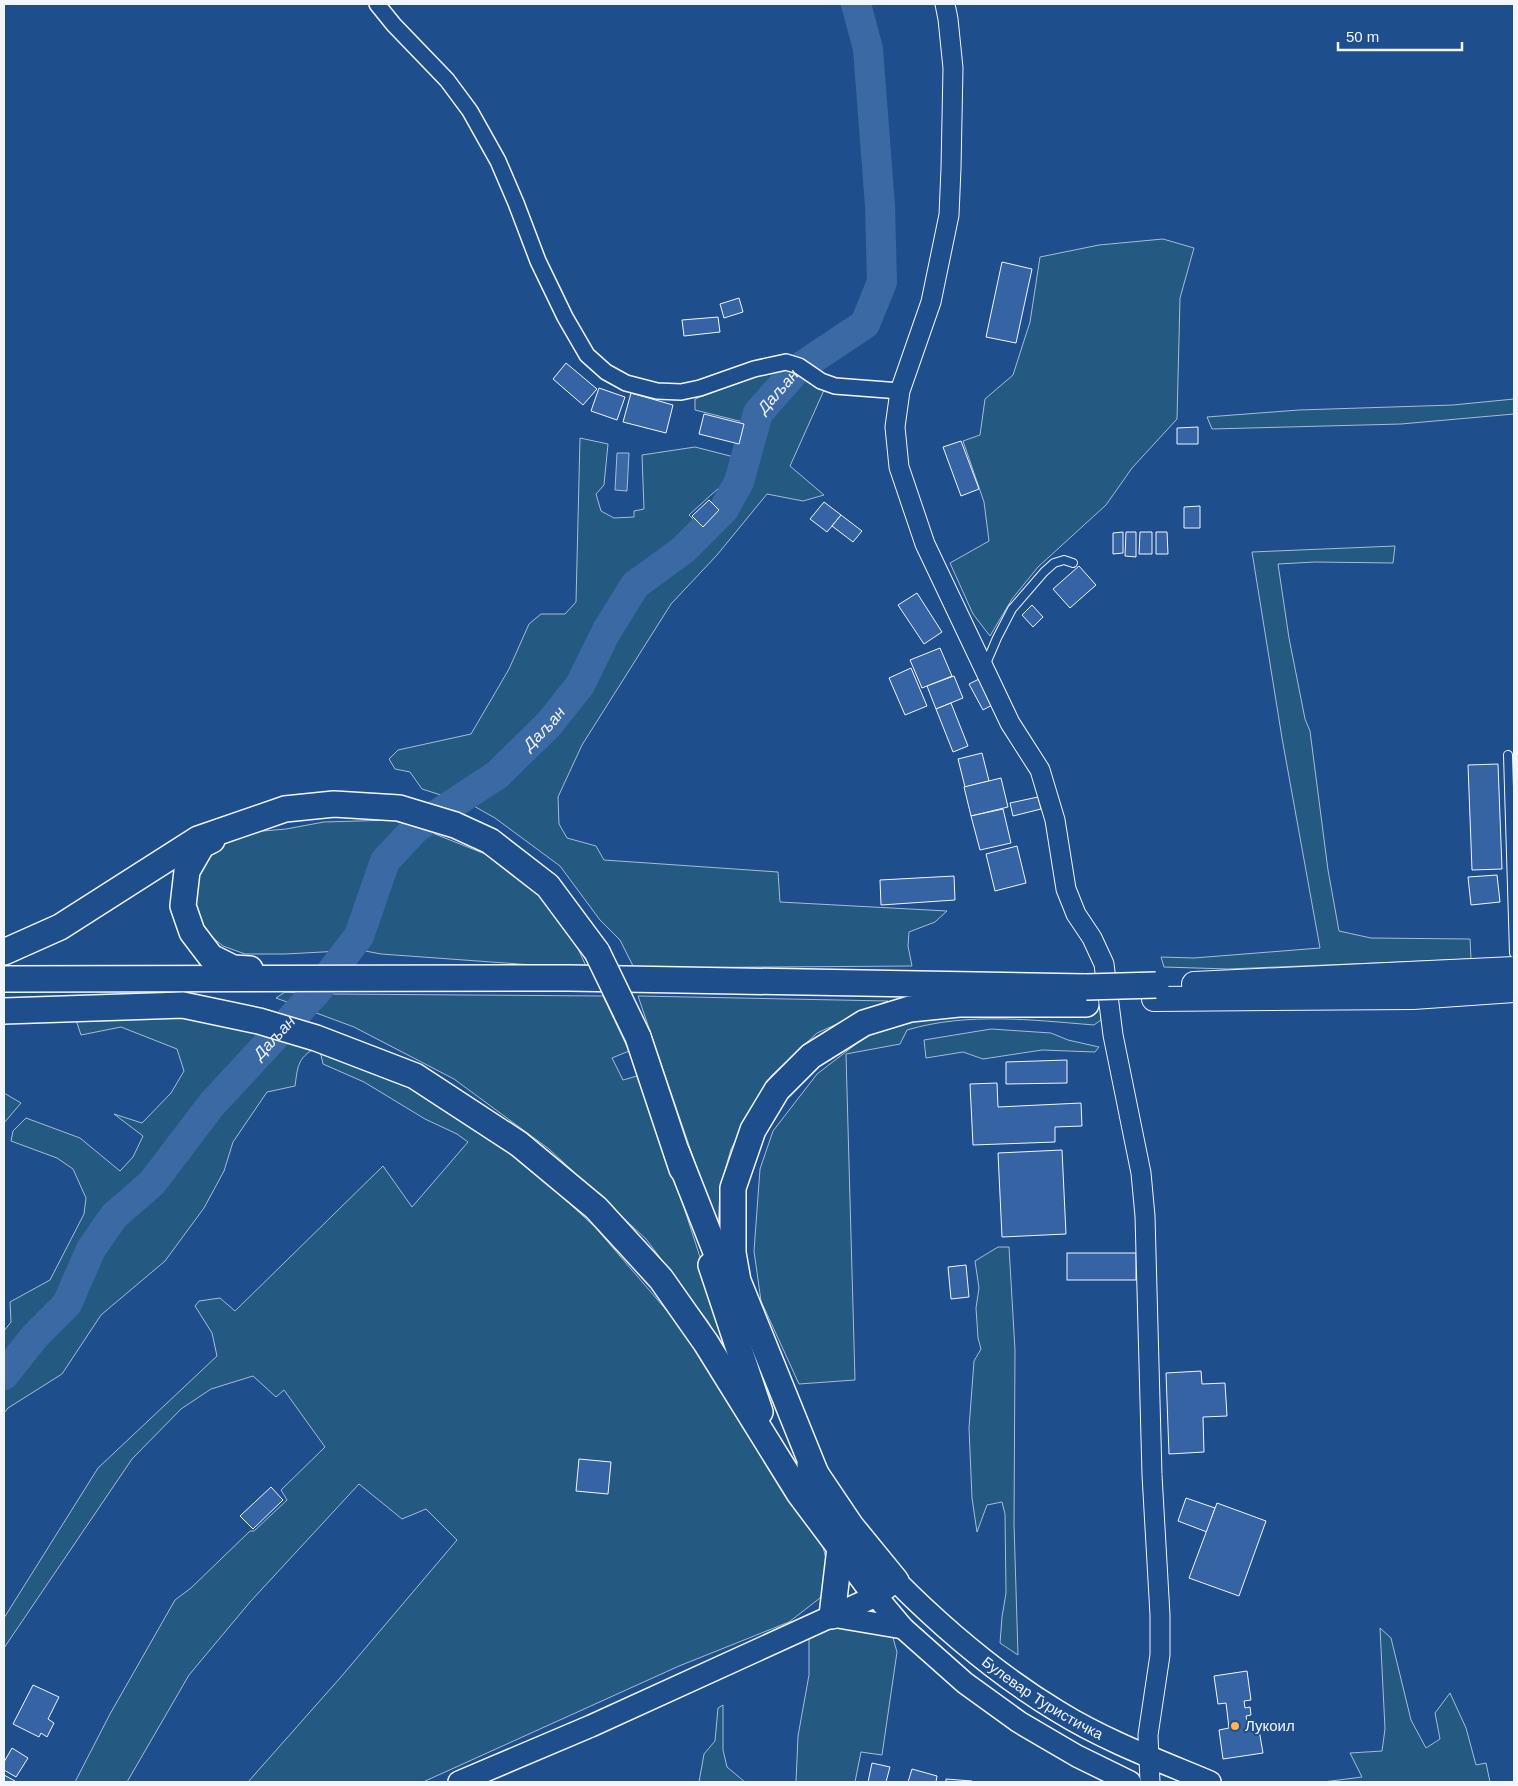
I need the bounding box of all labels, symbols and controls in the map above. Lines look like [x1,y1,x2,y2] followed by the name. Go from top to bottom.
[1338,20,1462,52] scale bar
[1346,28,1379,45] text: 50 m
[753,366,802,418] water label: Даљан
[519,703,568,755] water label: Даљан
[249,1012,299,1064] water label: Даљан
[979,1653,1107,1743] street label: Булевар Туристичка
[1245,1717,1295,1734] place label: Лукоил
[1229,1720,1241,1732] marker: Лукоил

